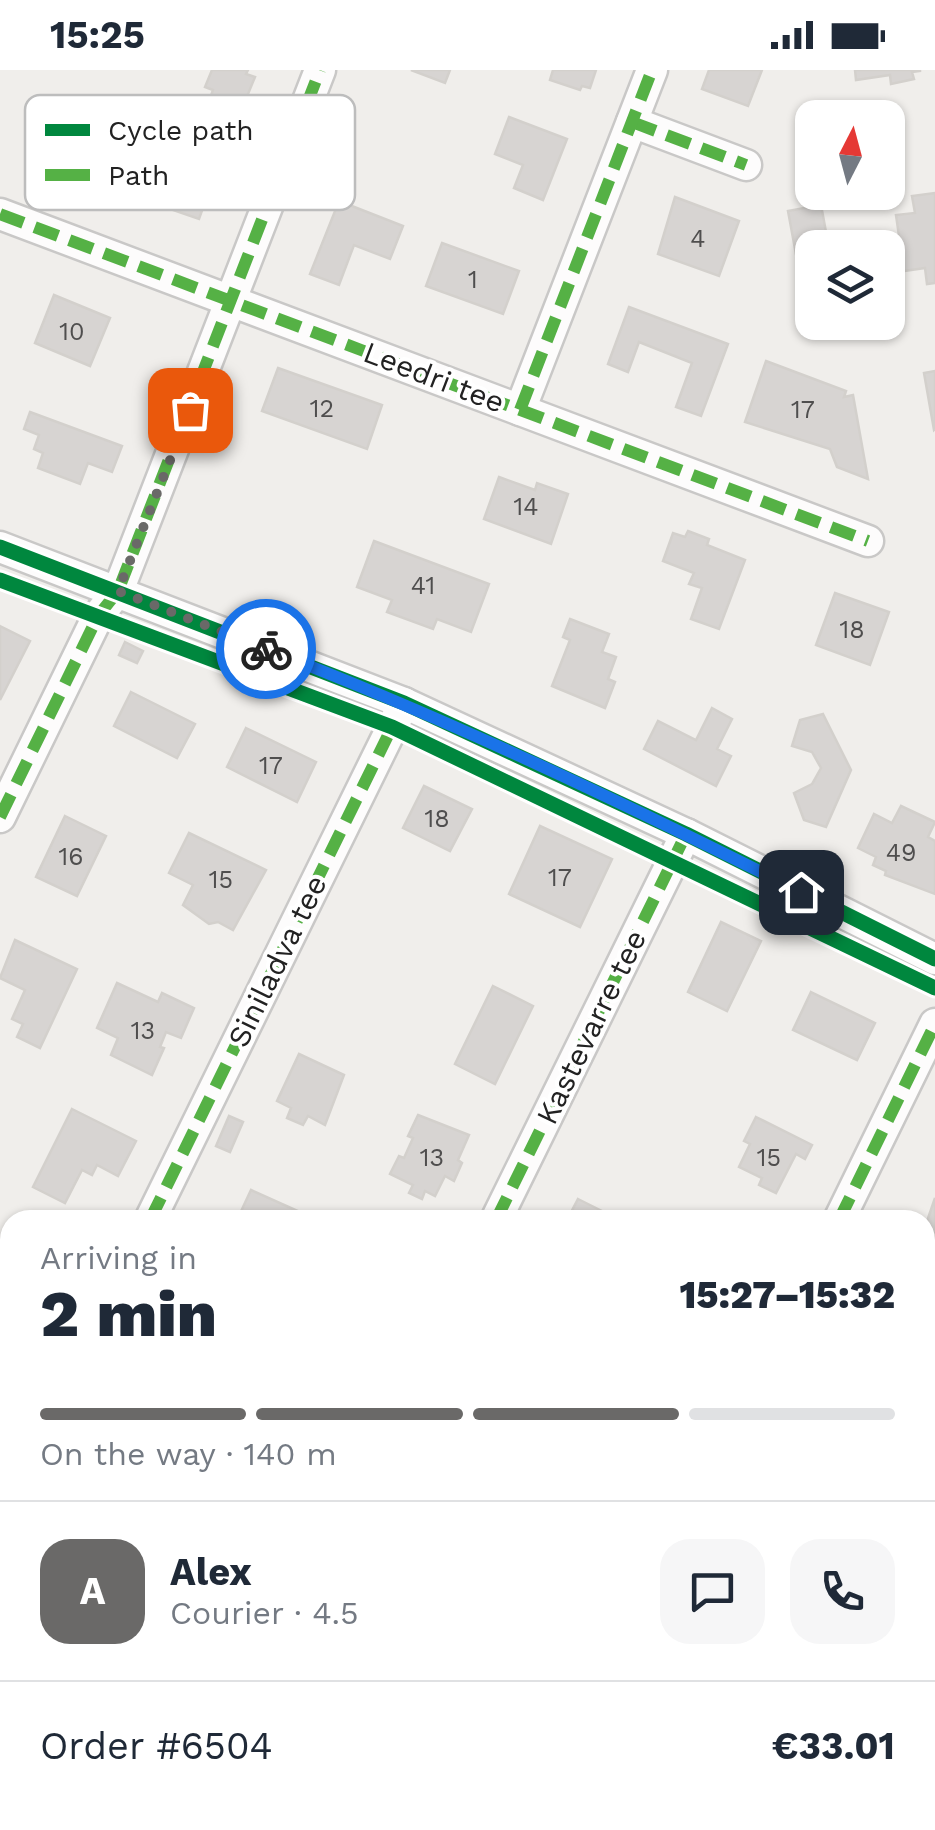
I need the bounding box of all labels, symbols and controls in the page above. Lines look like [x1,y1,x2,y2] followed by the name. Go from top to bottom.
[50,13,145,57] text: 15:25
[25,95,355,210] legend
[795,100,905,210] north arrow
[795,100,905,340] map controls
[108,114,254,147] text: Cycle path
[108,159,169,192] text: Path
[690,224,706,253] house number: 4
[795,230,905,340] button: layers
[468,265,478,294] house number: 1
[59,317,85,346] house number: 10
[359,334,509,420] street label: Leedri tee
[148,368,233,453] pin
[163,383,218,438] icon: bag
[310,394,334,423] house number: 12
[791,395,815,424] house number: 17
[513,492,539,521] house number: 14
[411,571,435,600] house number: 41
[216,599,316,699] courier
[839,615,865,644] house number: 18
[239,622,294,677] icon: bike
[259,751,283,780] house number: 17
[424,804,450,833] house number: 18
[886,838,916,867] house number: 49
[59,842,83,871] house number: 16
[759,850,844,935] pin
[548,863,572,892] house number: 17
[209,865,233,894] house number: 15
[774,865,829,920] icon: home
[220,869,334,1053] street label: Siniladva tee
[529,924,653,1130] street label: Kastevarre tee
[131,1016,155,1045] house number: 13
[420,1143,444,1172] house number: 13
[757,1143,781,1172] house number: 15
[40,1239,197,1277] text: Arriving in
[679,1273,895,1317] text: 15:27–15:32
[40,1276,217,1352] text: 2 min
[40,1435,337,1473] text: On the way · 140 m
[660,1539,765,1644] button: chat
[790,1539,895,1644] button: phone
[170,1550,252,1594] text: Alex
[80,1569,105,1613] text: A
[170,1594,359,1632] text: Courier · 4.5
[40,1724,273,1768] text: Order #6504
[772,1724,895,1768] text: €33.01

